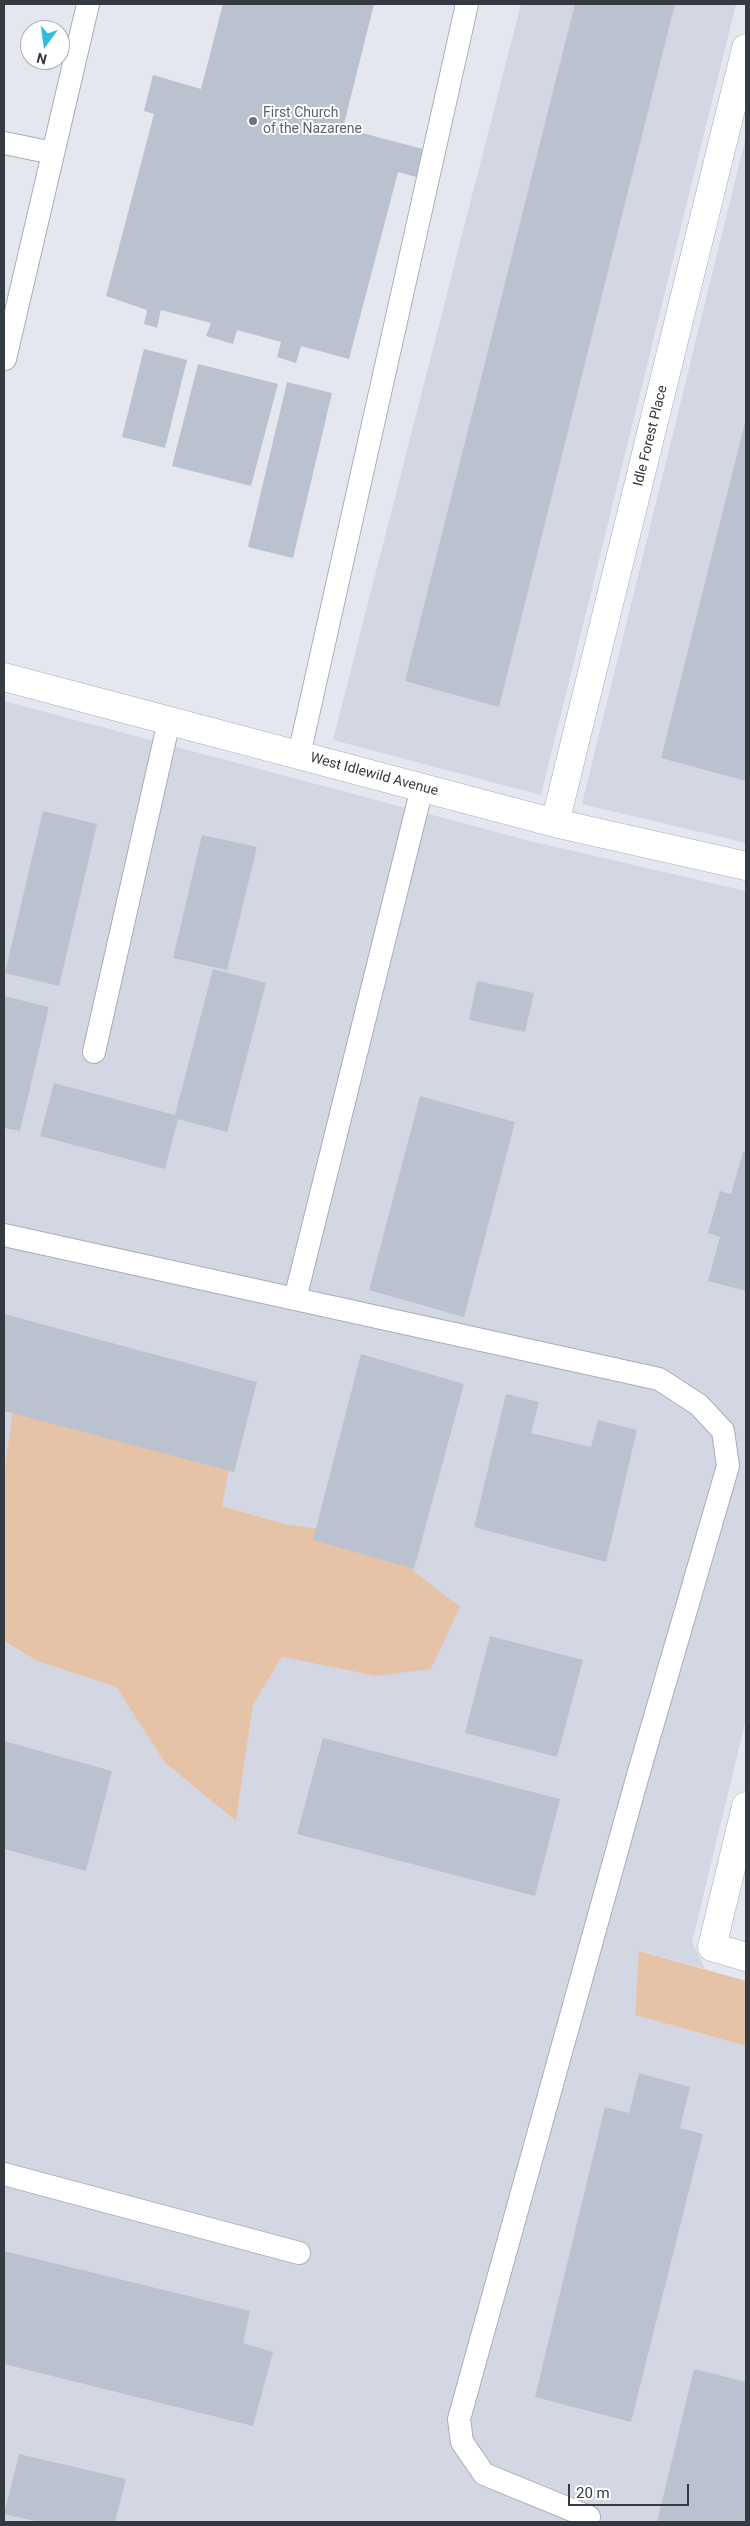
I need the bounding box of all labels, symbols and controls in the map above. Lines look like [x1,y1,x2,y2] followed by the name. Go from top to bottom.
[20,20,70,70] north arrow
[35,50,48,68] text: N
[263,105,362,138] place label: First Church of the Nazarene
[247,115,259,127] marker: First Church of the Nazarene
[630,384,672,488] street label: Idle Forest Place
[308,750,440,800] street label: West Idlewild Avenue
[570,2474,691,2506] scale bar
[576,2484,610,2502] text: 20 m

